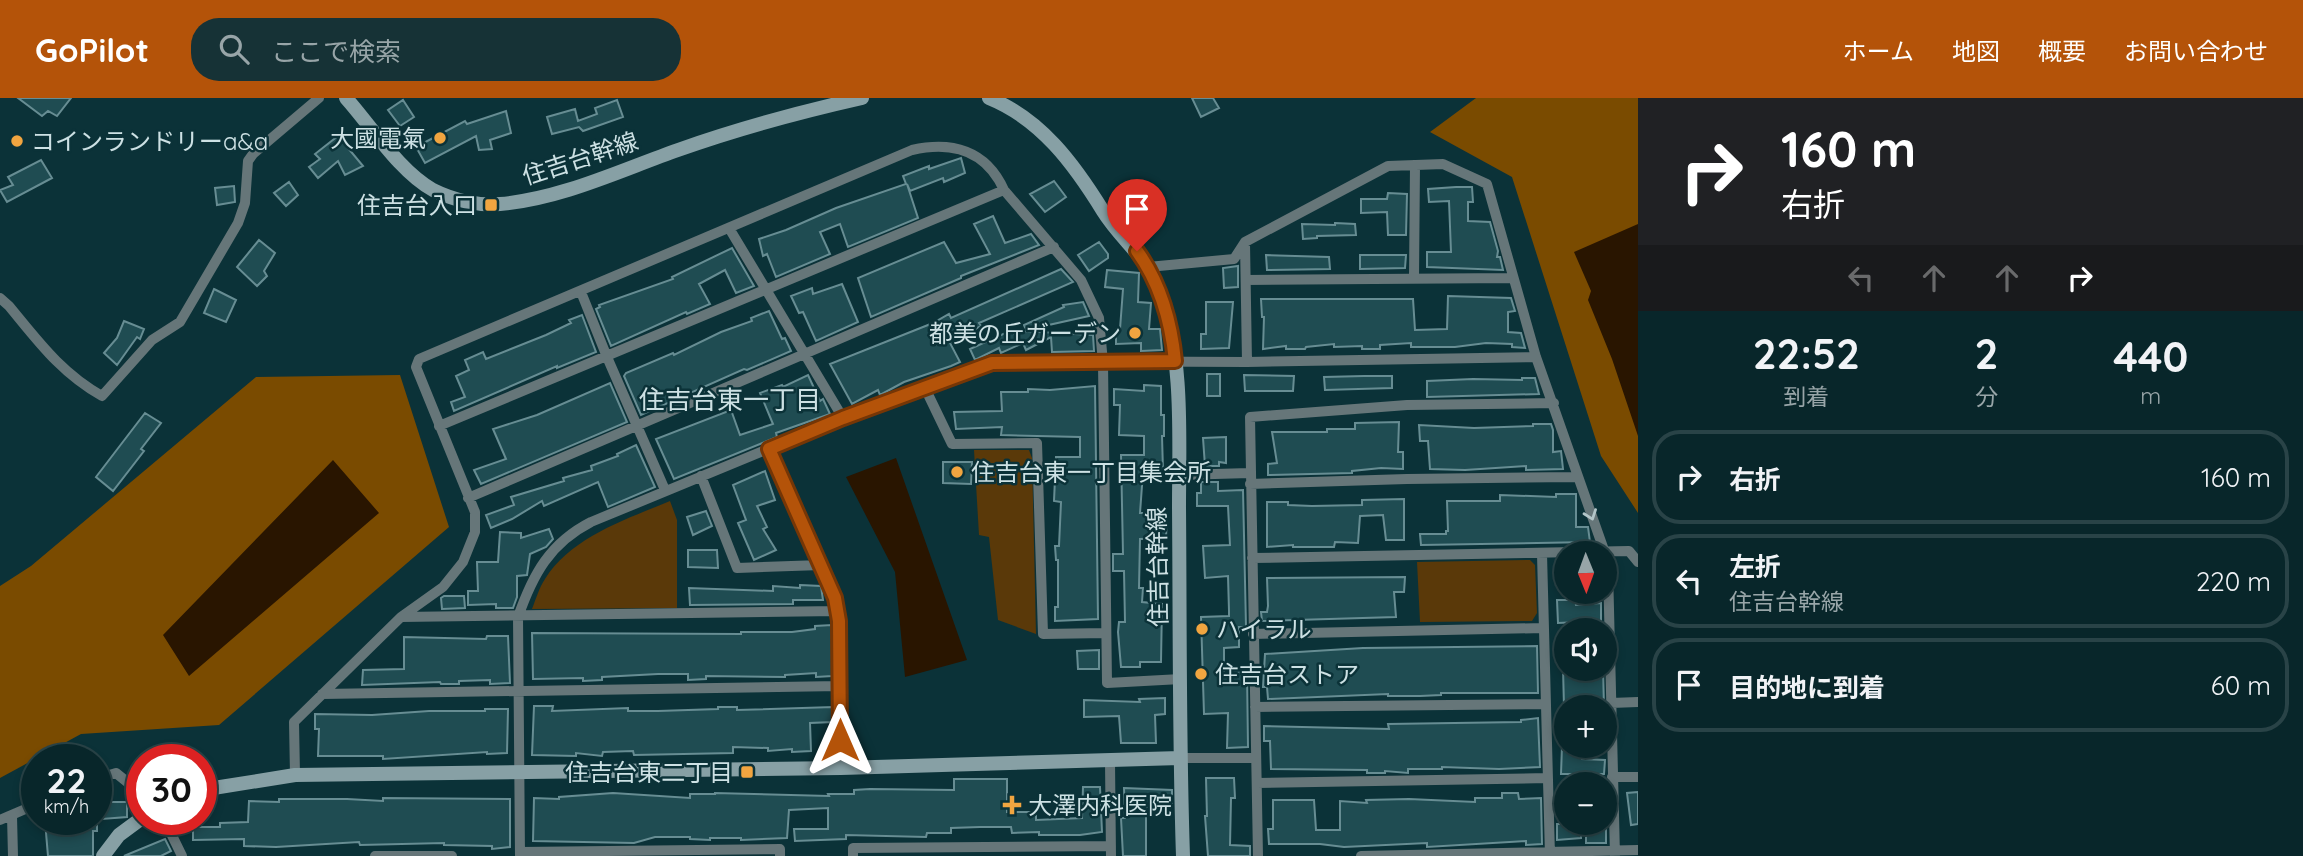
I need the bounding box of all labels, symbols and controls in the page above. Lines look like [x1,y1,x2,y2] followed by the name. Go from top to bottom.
[191,18,681,81] search box
[35,29,149,70] text: GoPilot
[215,30,253,68] icon: search
[271,35,401,68] text: ここで検索
[1843,36,1914,66] text: ホーム
[1952,36,2000,66] text: 地図
[2038,36,2086,66] text: 概要
[2124,36,2268,66] text: お問い合わせ
[1781,118,1916,179] text: 160 m
[330,123,426,153] place label: 大國電氣
[518,125,642,191] street label: 住吉台幹線
[31,126,268,156] place label: コインランドリーa&a
[1666,126,1757,217] icon: right
[432,130,448,146] marker: 大國電氣
[9,133,25,149] marker: コインランドリーa&a
[1107,179,1167,251] pin
[1781,184,1845,224] text: 右折
[357,190,477,220] place label: 住吉台入口
[1118,190,1156,228] icon: arrive
[483,197,499,213] marker: 住吉台入口
[1842,259,1880,297] icon: left
[1915,259,1953,297] icon: ahead
[1988,259,2026,297] icon: ahead
[2061,259,2099,297] icon: right
[929,318,1121,348] place label: 都美の丘ガーデン
[1127,325,1143,341] marker: 都美の丘ガーデン
[1753,327,1860,380] text: 22:52
[1975,327,1999,380] text: 2
[2113,330,2188,383] text: 440
[2140,381,2161,410] text: m
[1783,382,1829,411] text: 到着
[1975,382,1998,411] text: 分
[639,383,821,416] district label: 住吉台東一丁目
[971,457,1211,487] place label: 住吉台東一丁目集会所
[1670,458,1708,496] icon: right
[2201,461,2271,494] text: 160 m
[1729,463,1781,496] text: 右折
[949,464,965,480] marker: 住吉台東一丁目集会所
[1141,507,1173,627] street label: 住吉台幹線
[1582,508,1596,520] one-way arrow
[1554,541,1617,604] north arrow
[1554,541,1617,835] map controls
[1729,550,1781,583] text: 左折
[1670,562,1708,600] icon: left
[2196,565,2271,598] text: 220 m
[1729,587,1844,616] text: 住吉台幹線
[1216,614,1312,644] place label: ハイラル
[1554,618,1617,681] button: sound
[1194,621,1210,637] marker: ハイラル
[1215,659,1359,689] place label: 住吉台ストア
[1193,666,1209,682] marker: 住吉台ストア
[1670,666,1708,704] icon: arrive
[2211,669,2271,702] text: 60 m
[1729,671,1885,704] text: 目的地に到着
[1554,695,1617,758] button: +
[803,703,877,777] position arrow
[126,744,217,835] speed limit sign: 30
[565,757,733,787] place label: 住吉台東二丁目
[47,758,86,802] text: 22
[739,764,755,780] marker: 住吉台東二丁目
[1554,772,1617,835] button: −
[1028,790,1172,820] place label: 大澤内科医院
[44,795,89,818] text: km/h
[1002,795,1022,815] marker: 大澤内科医院

